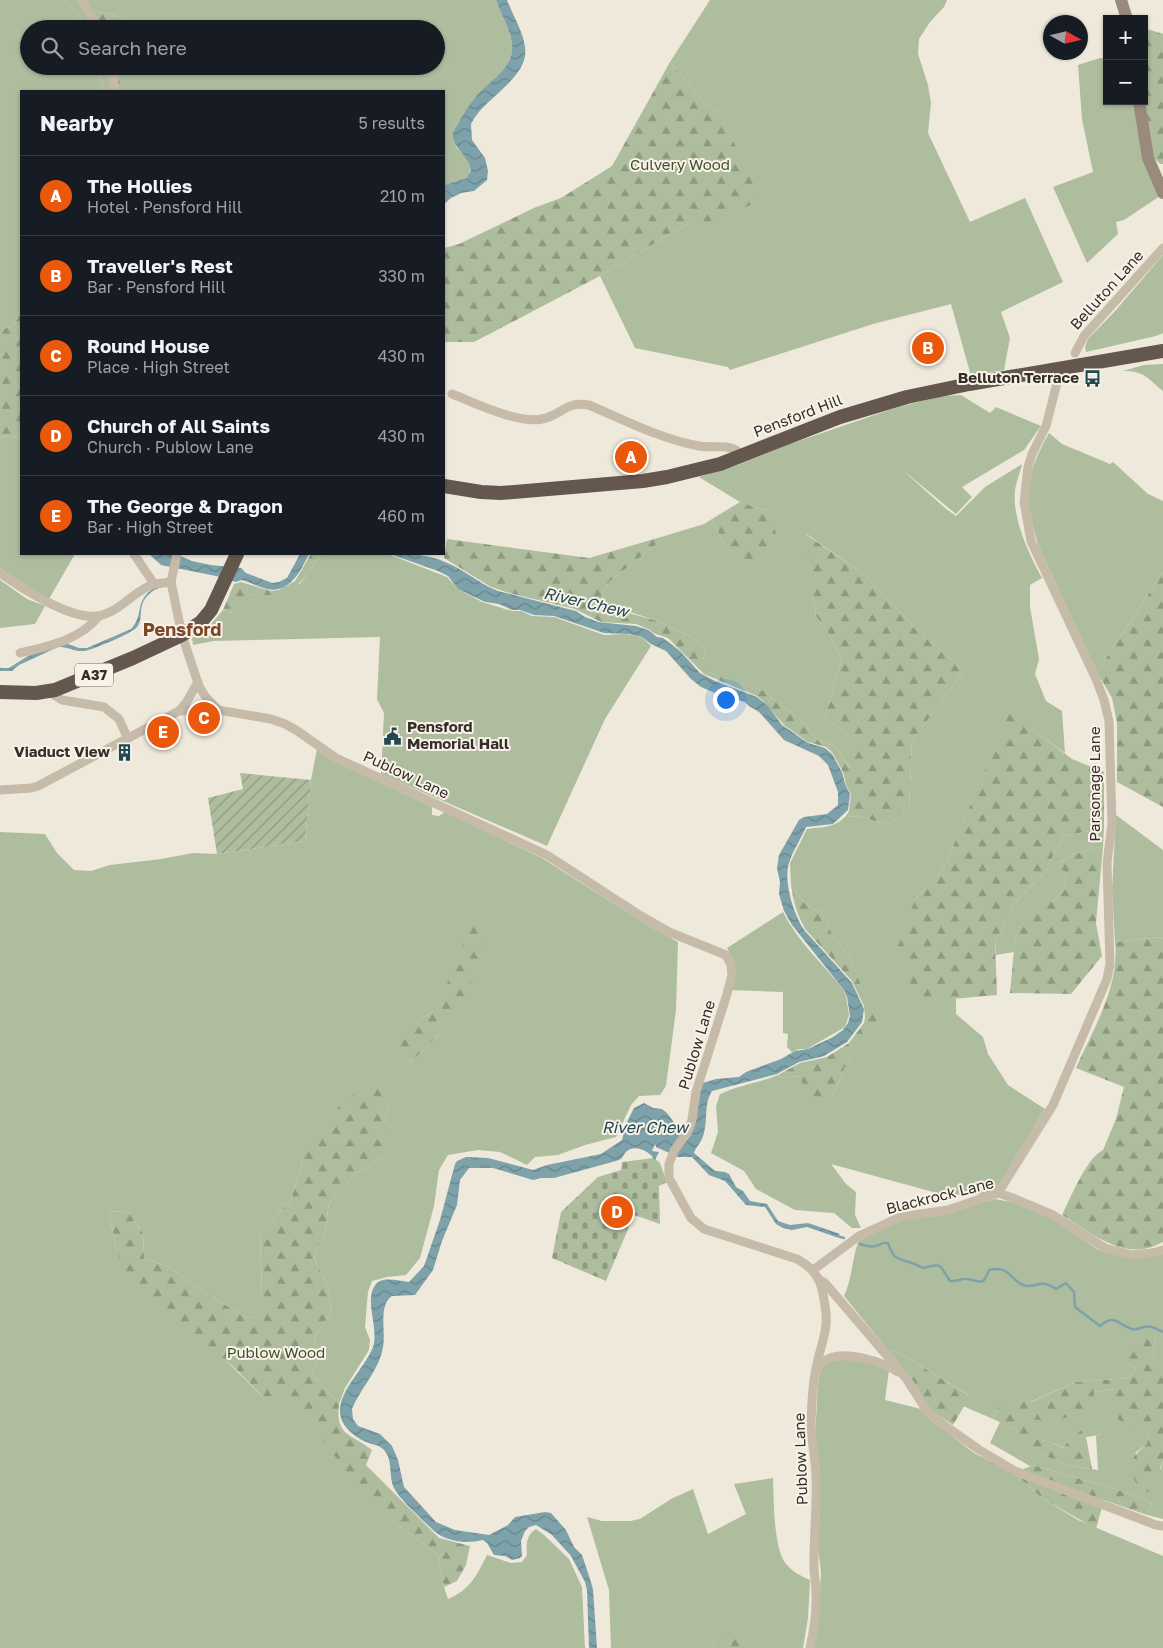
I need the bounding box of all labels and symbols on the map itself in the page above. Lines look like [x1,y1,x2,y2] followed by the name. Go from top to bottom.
[1043,15,1088,60] north arrow
[630,155,730,173] park label: Culvery Wood
[1066,246,1147,333] street label: Belluton Lane
[912,329,944,367] pin: B
[958,368,1079,386] place label: Belluton Terrace
[1083,368,1103,388] bus stop icon: Belluton Terrace
[751,390,845,440] street label: Pensford Hill
[615,438,647,476] pin: A
[542,583,632,622] water label: River Chew
[143,618,221,640] district label: Pensford
[75,664,113,686] road number: A37
[713,687,739,713] your location
[188,699,220,737] pin: C
[147,713,179,751] pin: E
[407,717,509,752] place label: Pensford Memorial Hall
[383,726,403,746] public building icon: Pensford Memorial Hall
[1085,726,1103,842] street label: Parsonage Lane
[14,742,111,760] place label: Viaduct View
[114,742,134,762] building icon: Viaduct View
[361,746,452,802] street label: Publow Lane
[674,998,718,1092] street label: Publow Lane
[602,1117,690,1137] water label: River Chew
[884,1173,996,1217] street label: Blackrock Lane
[601,1193,633,1231] pin: D
[227,1343,325,1361] park label: Publow Wood
[789,1412,811,1506] street label: Publow Lane

